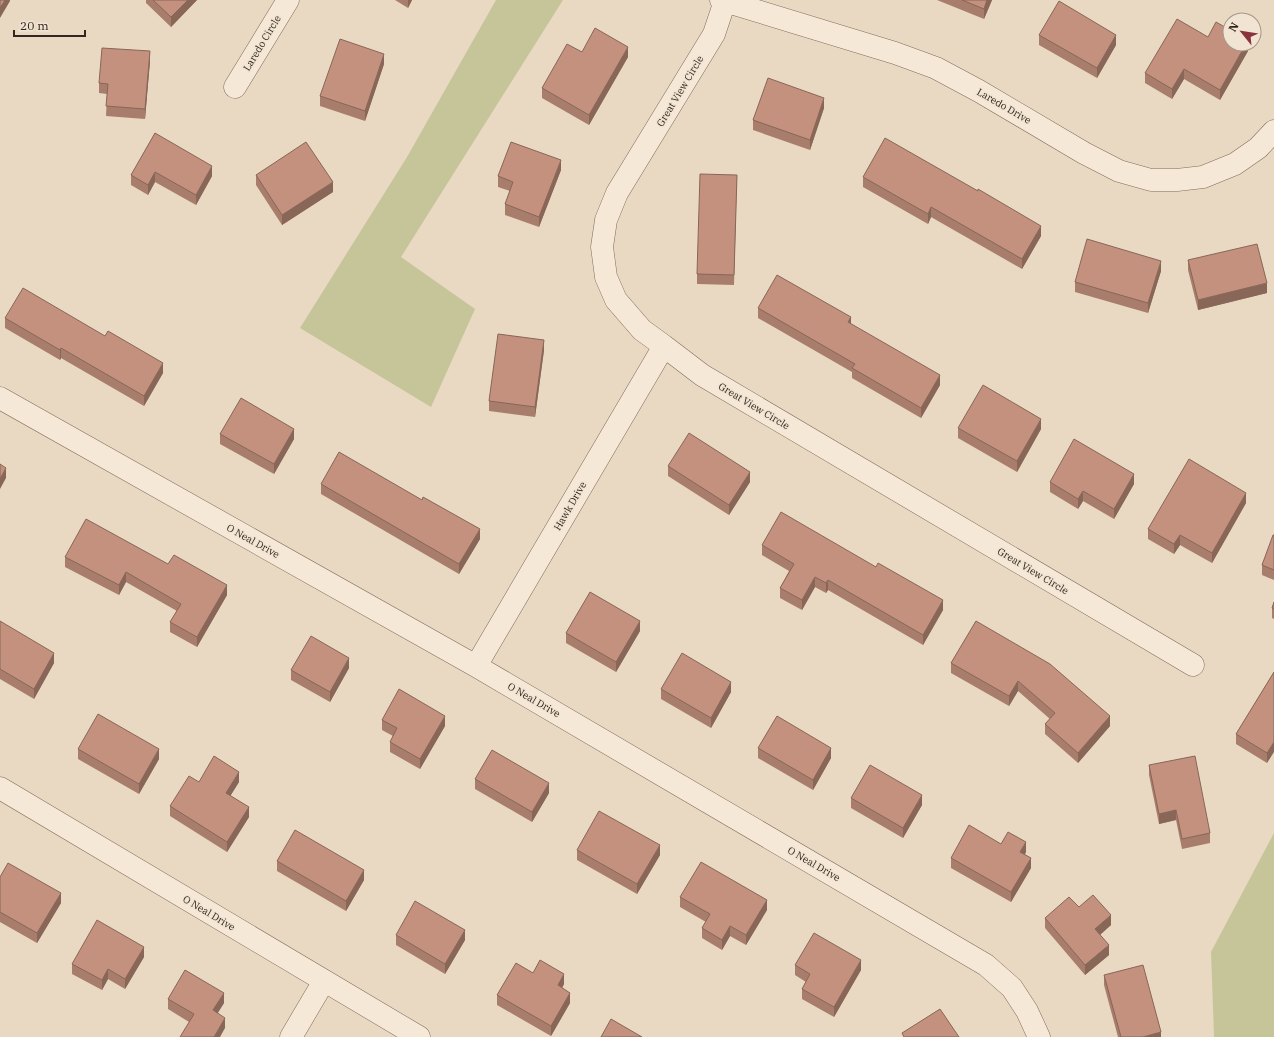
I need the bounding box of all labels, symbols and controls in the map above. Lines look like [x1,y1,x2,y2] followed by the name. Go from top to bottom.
[14,12,85,38] scale bar
[1222,12,1262,52] north arrow
[240,13,284,73] street label: Laredo Circle
[20,18,49,33] text: 20 m
[1225,19,1242,34] text: N
[654,53,706,129] street label: Great View Circle
[975,85,1033,127] street label: Laredo Drive
[716,380,792,432] street label: Great View Circle
[551,479,589,533] street label: Hawk Drive
[224,521,282,561] street label: O Neal Drive
[995,545,1071,597] street label: Great View Circle
[505,680,563,720] street label: O Neal Drive
[785,844,843,884] street label: O Neal Drive
[180,892,238,934] street label: O Neal Drive

